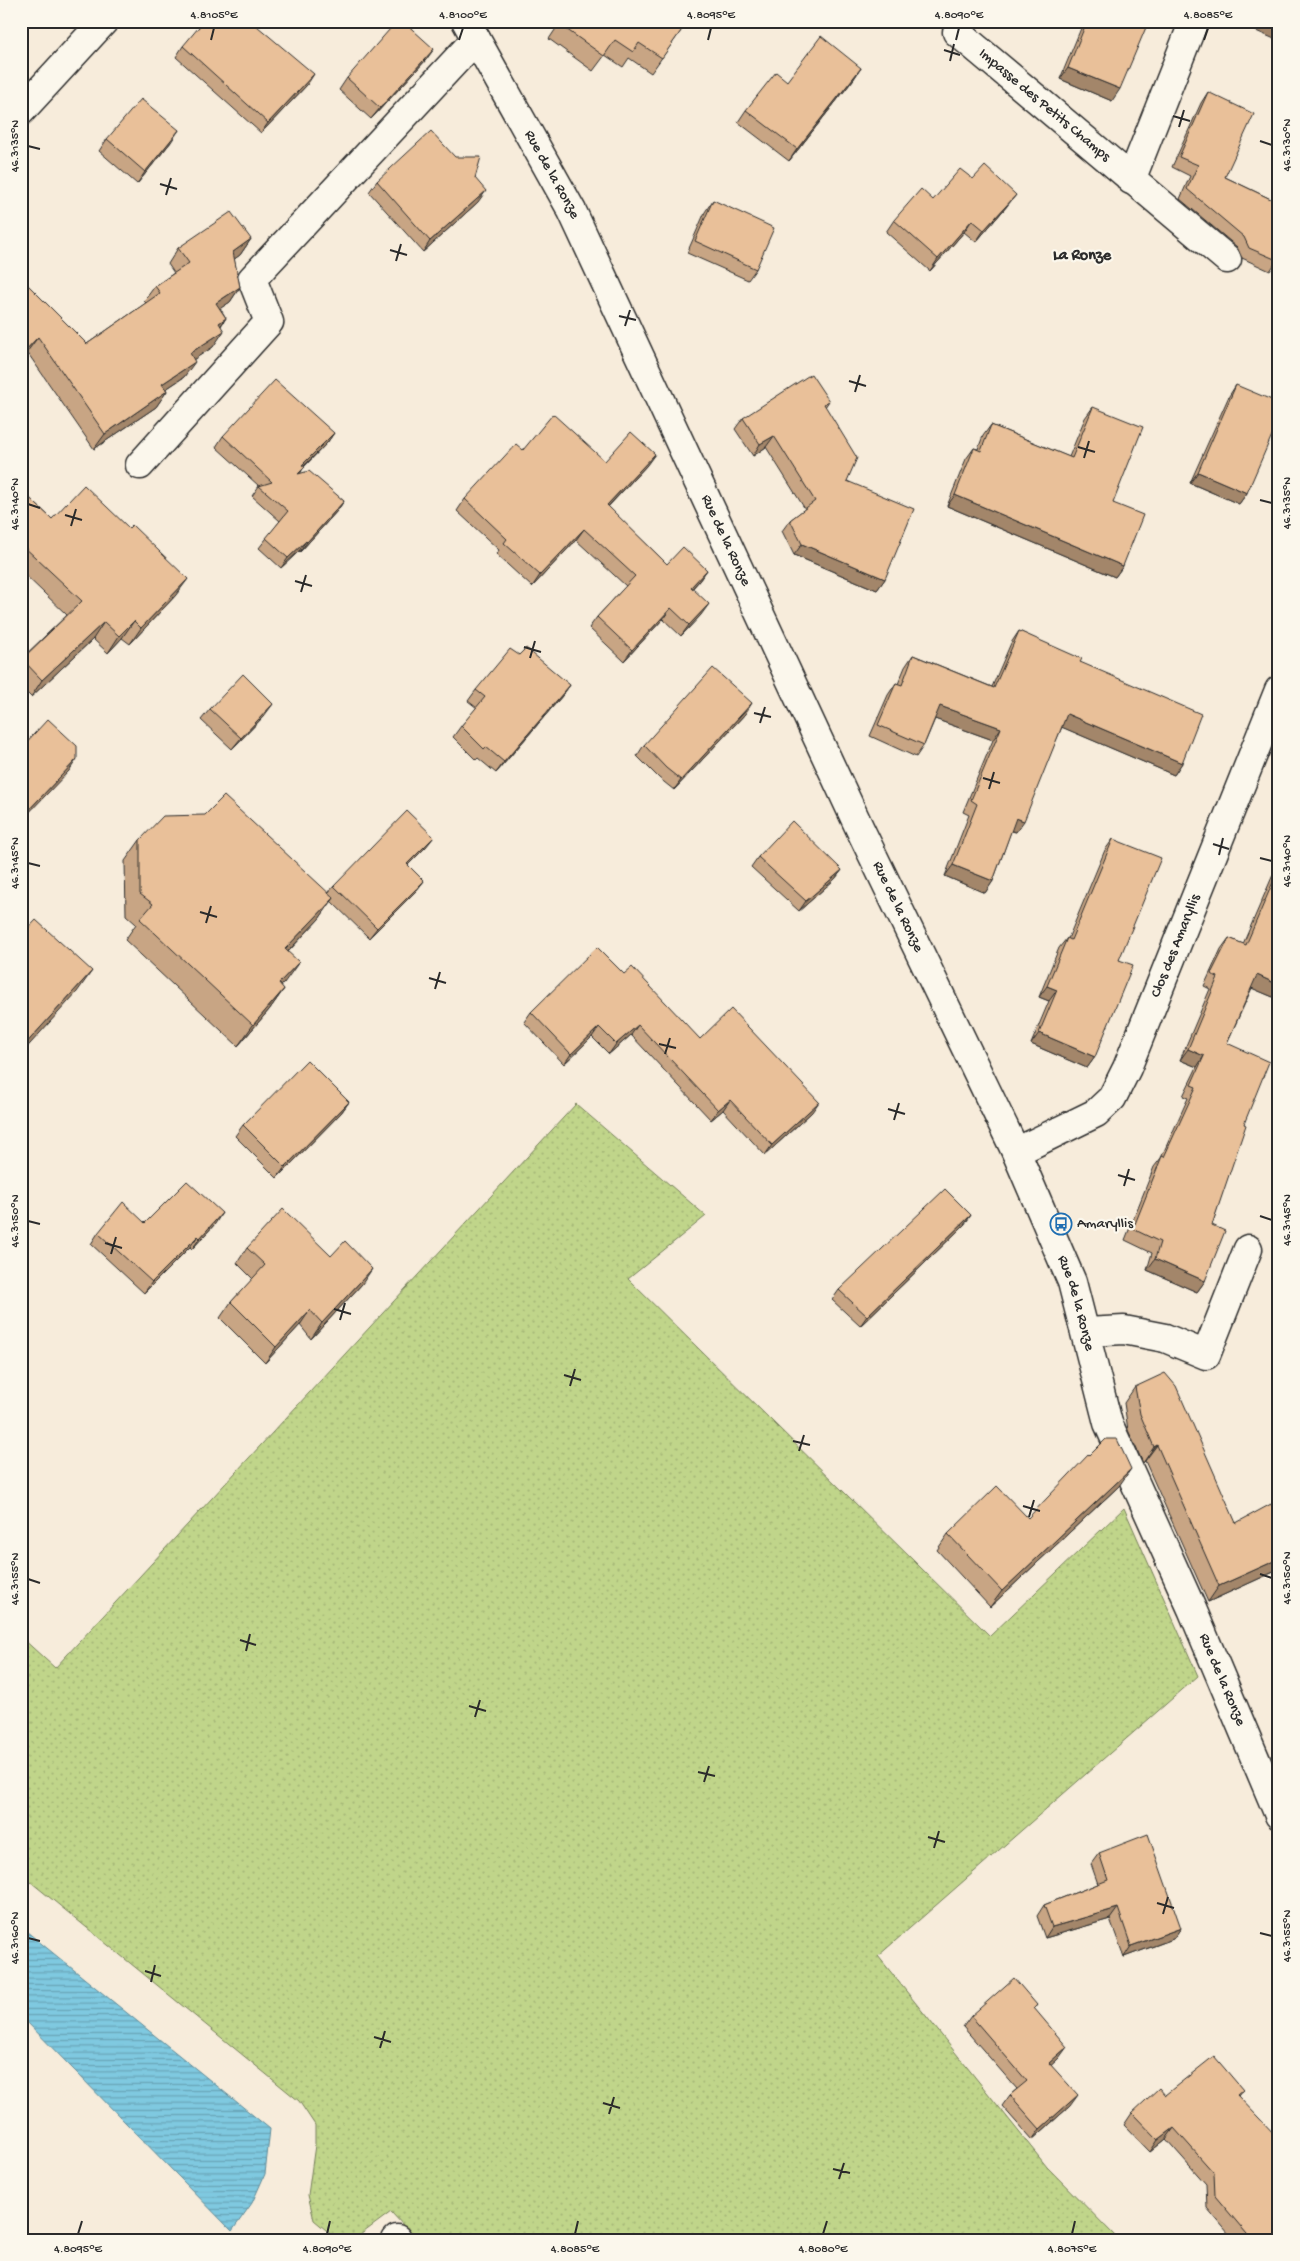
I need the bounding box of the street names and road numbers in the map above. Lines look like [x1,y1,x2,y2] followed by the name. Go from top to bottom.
[975,45,1114,166] street label: Impasse des Petits Champs
[520,127,584,222] street label: Rue de la Ronze
[697,492,755,589] street label: Rue de la Ronze
[868,859,927,956] street label: Rue de la Ronze
[1147,891,1205,1000] street label: Clos des Amaryllis
[1053,1253,1098,1353] street label: Rue de la Ronze
[1194,1631,1249,1729] street label: Rue de la Ronze

